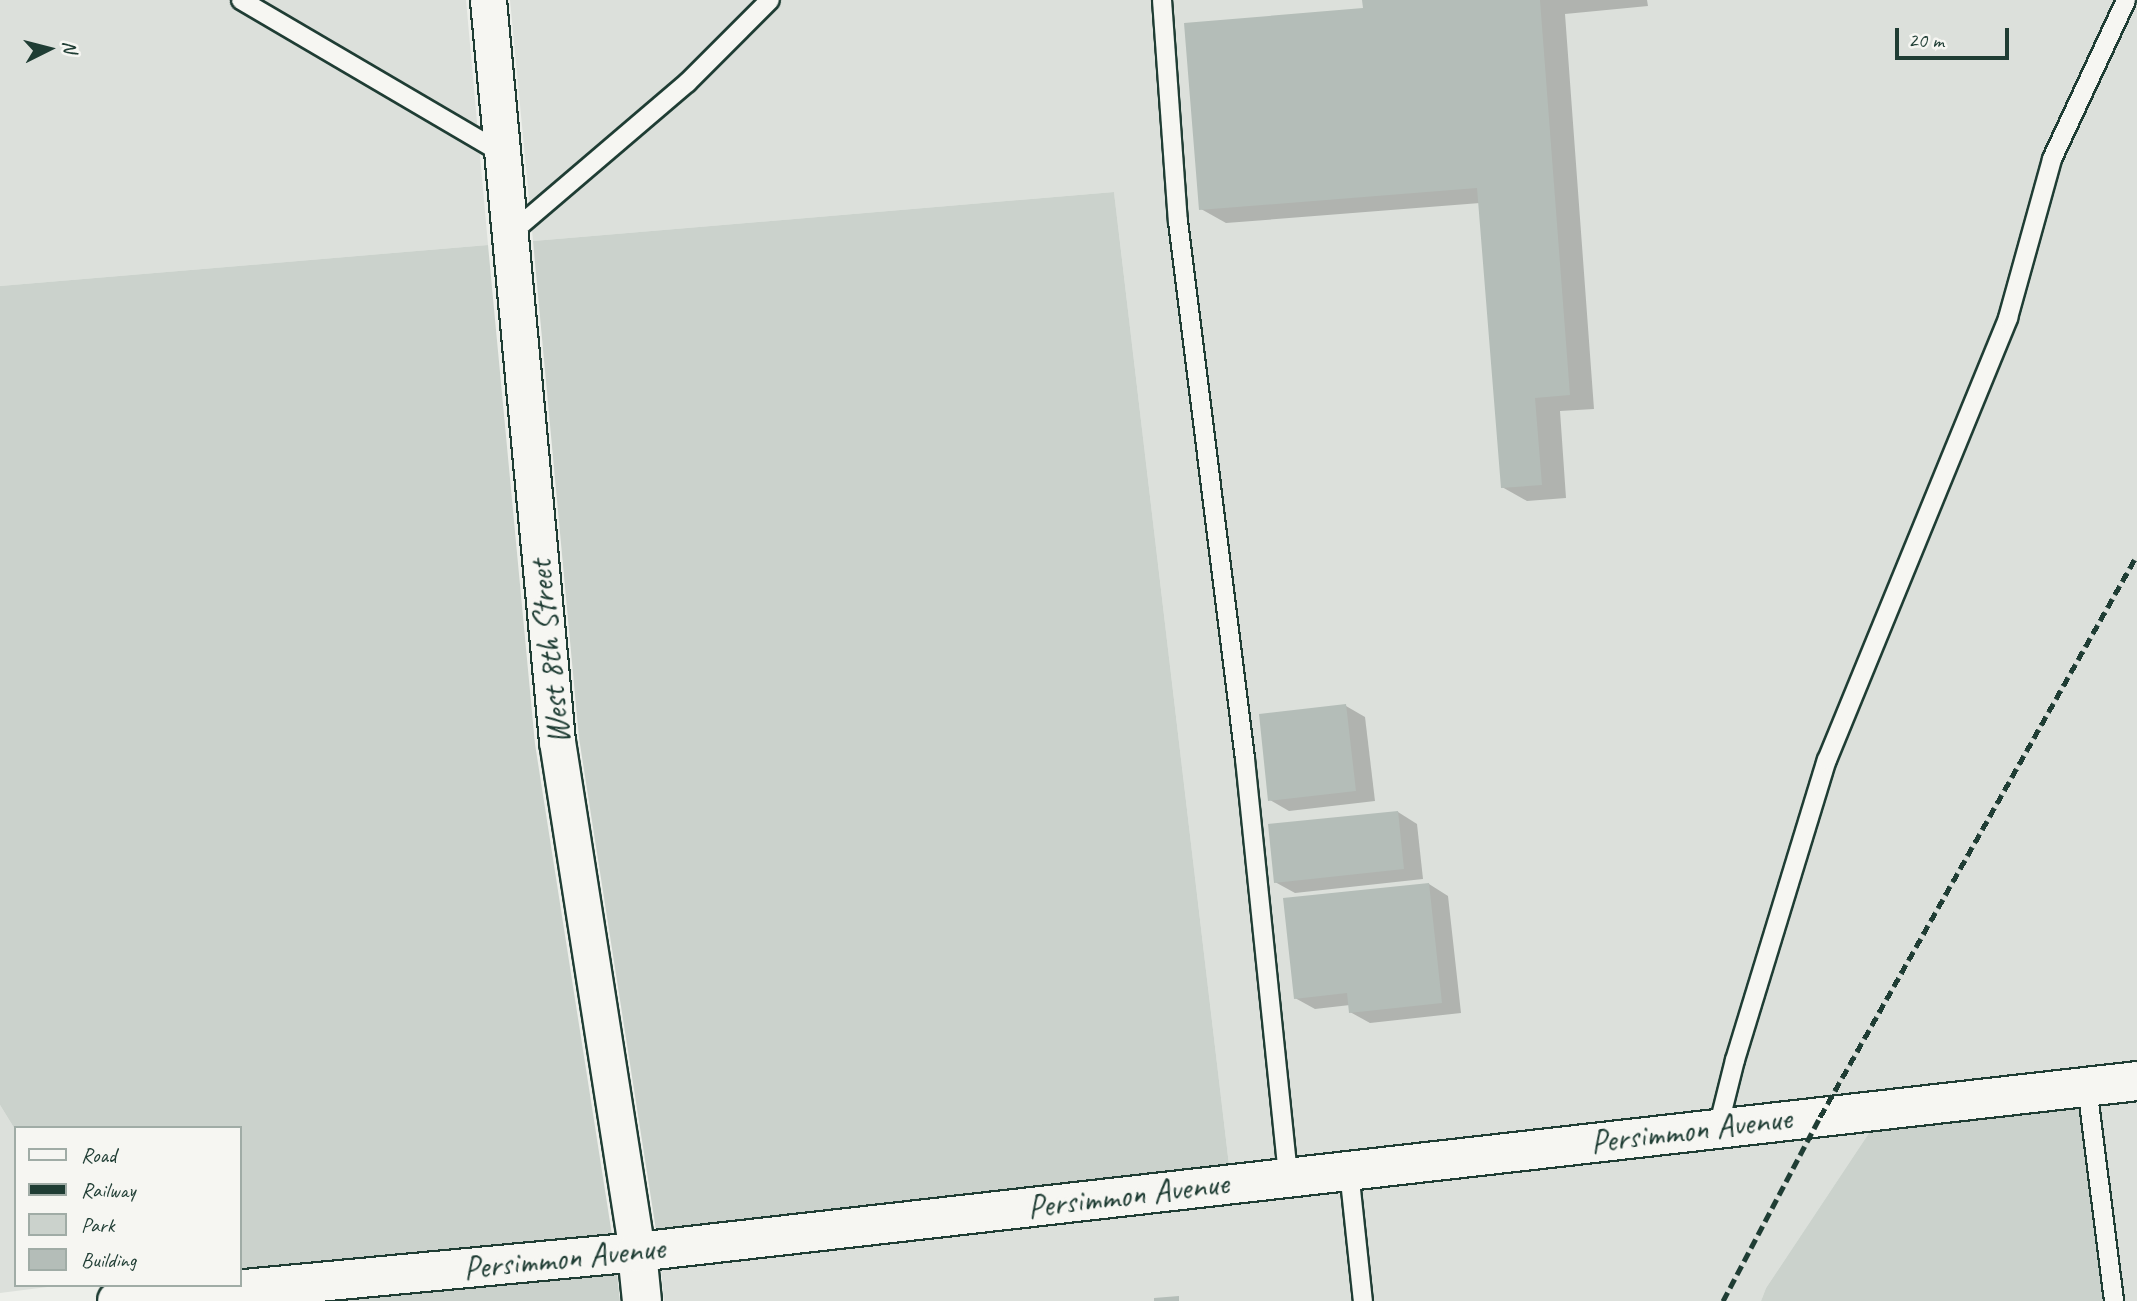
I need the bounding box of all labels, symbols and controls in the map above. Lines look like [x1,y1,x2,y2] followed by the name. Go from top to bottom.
[14,14,84,84] north arrow
[1899,14,2013,58] scale bar
[1908,27,1944,53] text: 20 m
[57,40,82,54] text: N
[521,558,579,746] street label: West 8th Street
[1588,1099,1794,1163] street label: Persimmon Avenue
[14,1126,242,1287] legend
[81,1142,116,1168] text: Road
[1025,1164,1231,1228] street label: Persimmon Avenue
[81,1177,135,1203] text: Railway
[81,1212,114,1238] text: Park
[462,1229,666,1289] street label: Persimmon Avenue
[81,1247,136,1273] text: Building

